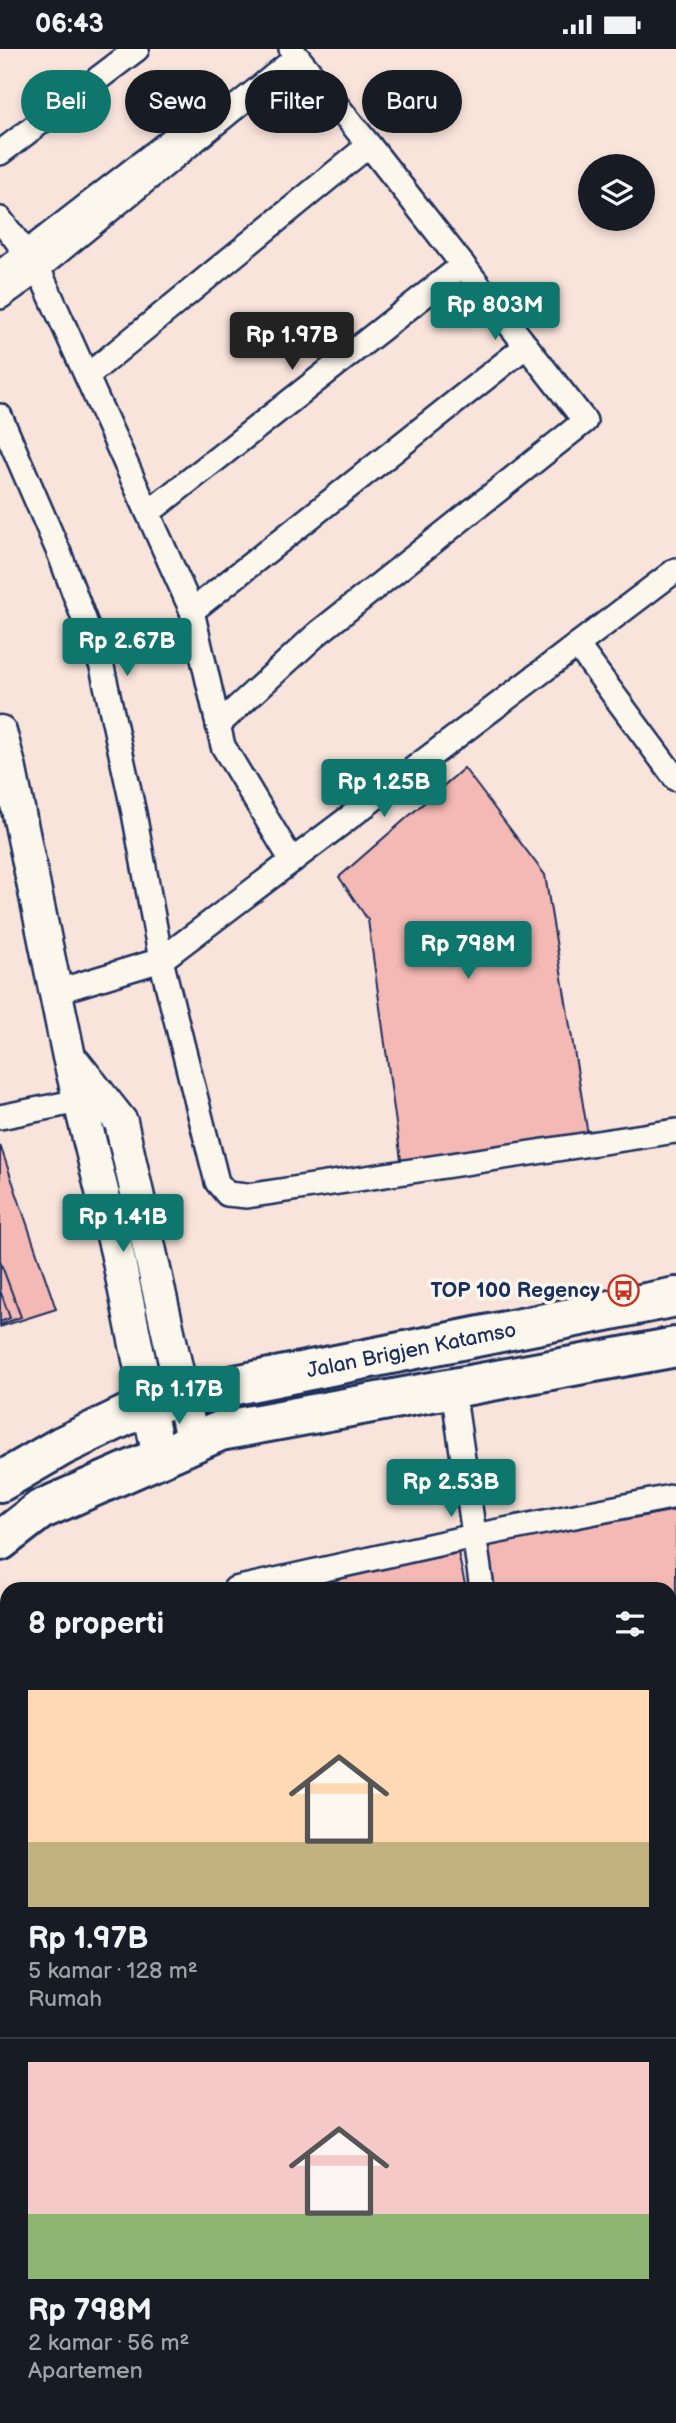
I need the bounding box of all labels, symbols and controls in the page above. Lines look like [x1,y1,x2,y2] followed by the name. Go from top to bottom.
[35,9,104,40] text: 06:43
[21,70,111,133] chip: Beli
[125,70,231,133] chip: Sewa
[245,70,348,133] chip: Filter
[362,70,462,133] chip: Baru
[578,154,655,231] map controls
[578,154,655,231] button: layers
[430,282,560,342] pin: Rp 803M
[447,291,543,319] text: Rp 803M
[220,313,364,372] pin: Rp 1.97B
[246,321,338,349] text: Rp 1.97B
[55,619,199,678] pin: Rp 2.67B
[79,627,175,655] text: Rp 2.67B
[312,759,456,819] pin: Rp 1.25B
[337,768,431,796] text: Rp 1.25B
[403,921,533,981] pin: Rp 798M
[421,930,516,958] text: Rp 798M
[51,1195,195,1254] pin: Rp 1.41B
[79,1203,167,1231] text: Rp 1.41B
[606,1273,640,1307] bus stop icon: TOP 100 Regency
[431,1278,600,1303] place label: TOP 100 Regency
[304,1317,518,1383] street label: Jalan Brigjen Katamso
[107,1367,251,1426] pin: Rp 1.17B
[135,1375,223,1403] text: Rp 1.17B
[379,1459,523,1519] pin: Rp 2.53B
[403,1468,499,1496] text: Rp 2.53B
[611,1605,649,1643] icon: filters
[28,1606,164,1642] text: 8 properti
[276,1736,402,1862] icon: home
[28,1921,148,1957] text: Rp 1.97B
[28,1957,198,1985] text: 5 kamar · 128 m²
[28,1985,102,2013] text: Rumah
[276,2108,402,2234] icon: home
[28,2293,152,2329] text: Rp 798M
[28,2329,189,2357] text: 2 kamar · 56 m²
[28,2357,143,2385] text: Apartemen

